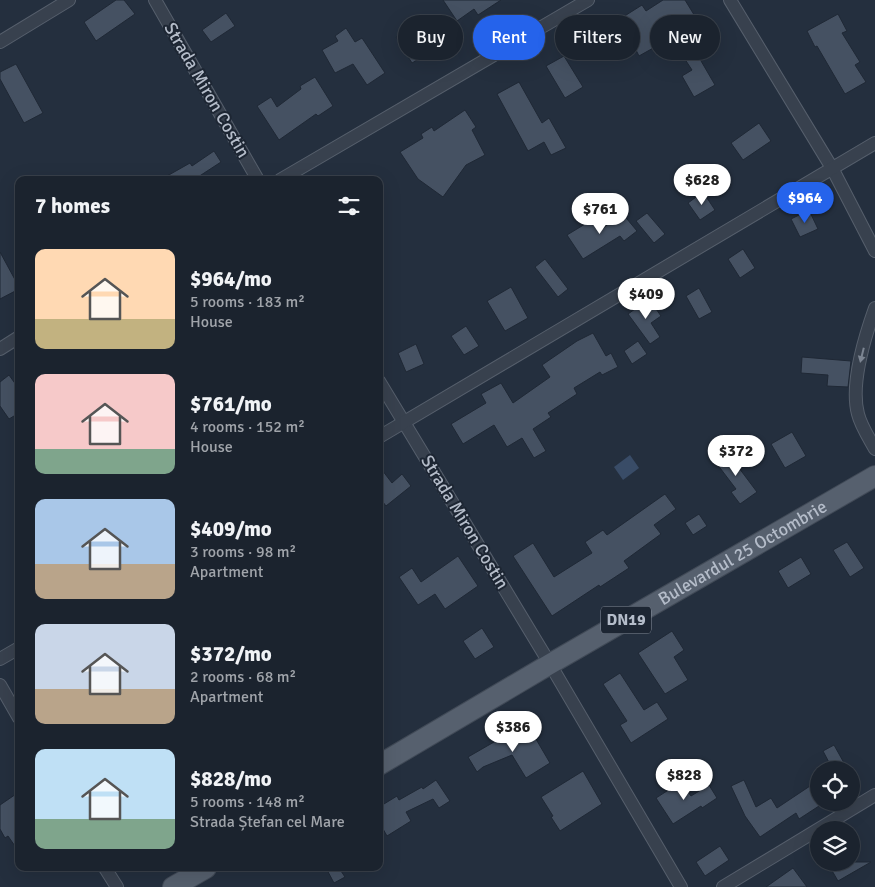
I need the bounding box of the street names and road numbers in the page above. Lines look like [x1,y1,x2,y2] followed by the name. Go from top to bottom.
[159,18,255,162] street label: Strada Miron Costin
[416,451,514,593] street label: Strada Miron Costin
[654,495,831,610] street label: Bulevardul 25 Octombrie
[601,606,651,634] road number: DN19

